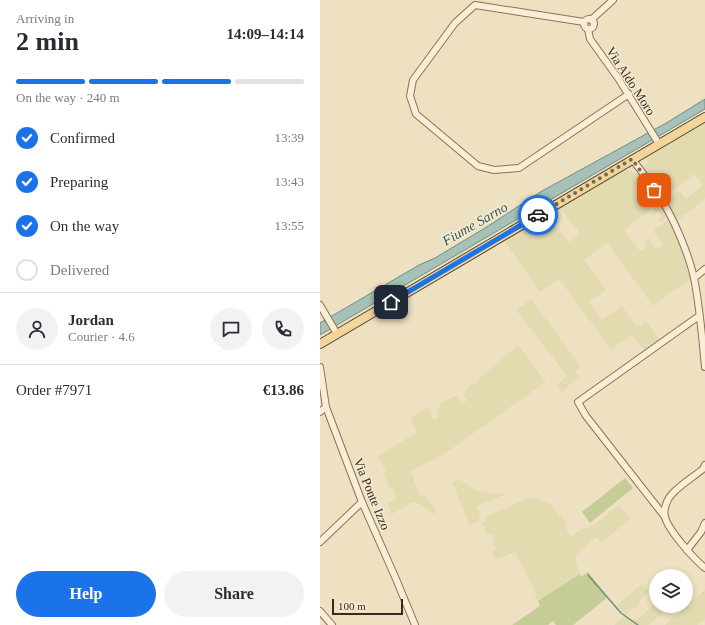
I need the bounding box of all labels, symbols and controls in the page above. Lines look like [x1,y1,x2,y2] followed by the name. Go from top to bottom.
[16,11,74,26] text: Arriving in
[227,26,304,42] text: 14:09–14:14
[16,27,79,56] text: 2 min
[603,44,659,118] street label: Via Aldo Moro
[16,90,120,105] text: On the way · 240 m
[16,127,38,149] icon: check
[50,130,115,146] text: Confirmed
[274,130,304,145] text: 13:39
[16,171,38,193] icon: check
[637,173,671,207] pin
[50,174,108,190] text: Preparing
[274,174,304,189] text: 13:43
[643,179,665,201] icon: bag
[518,195,558,235] courier
[439,199,510,249] water label: Fiume Sarno
[527,204,549,226] icon: car
[16,215,38,237] icon: check
[50,218,119,234] text: On the way
[274,218,304,233] text: 13:55
[50,262,109,278] text: Delivered
[374,285,408,319] pin
[380,291,402,313] icon: home
[16,308,58,350] button: person
[210,308,252,350] button: chat
[262,308,304,350] button: phone
[68,312,114,328] text: Jordan
[68,329,135,344] text: Courier · 4.6
[16,382,92,398] text: Order #7971
[263,382,304,398] text: €13.86
[351,456,393,532] street label: Via Ponte Izzo
[649,569,693,613] map controls
[649,569,693,613] button: layers
[16,571,156,617] button: Help
[164,571,304,617] button: Share
[332,597,403,616] scale bar
[338,600,366,612] text: 100 m

